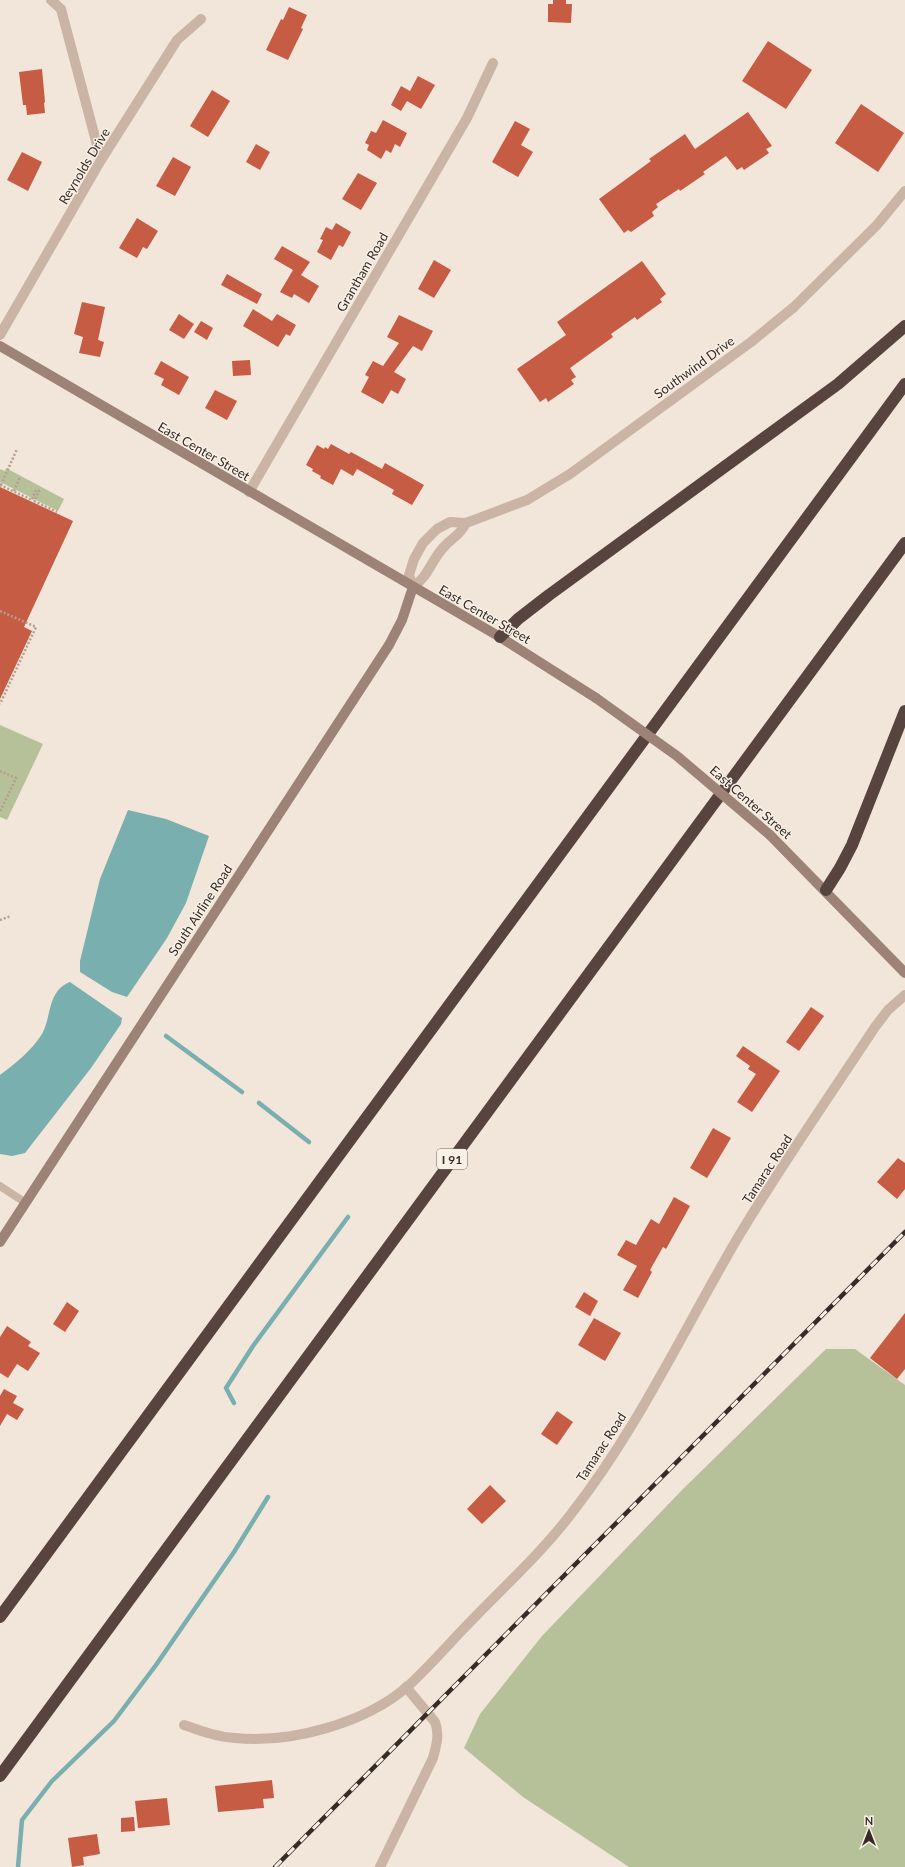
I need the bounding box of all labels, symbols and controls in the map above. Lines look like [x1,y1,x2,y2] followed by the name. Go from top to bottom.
[55,125,113,207] street label: Reynolds Drive
[333,230,391,314] street label: Grantham Road
[651,332,738,402] street label: Southwind Drive
[155,418,253,484] street label: East Center Street
[436,581,534,647] street label: East Center Street
[707,762,796,842] street label: East Center Street
[165,861,235,959] street label: South Airline Road
[739,1131,795,1207] street label: Tamarac Road
[437,1149,467,1169] road number: I 91
[573,1409,629,1485] street label: Tamarac Road
[849,1811,889,1851] north arrow
[865,1814,873,1827] text: N

